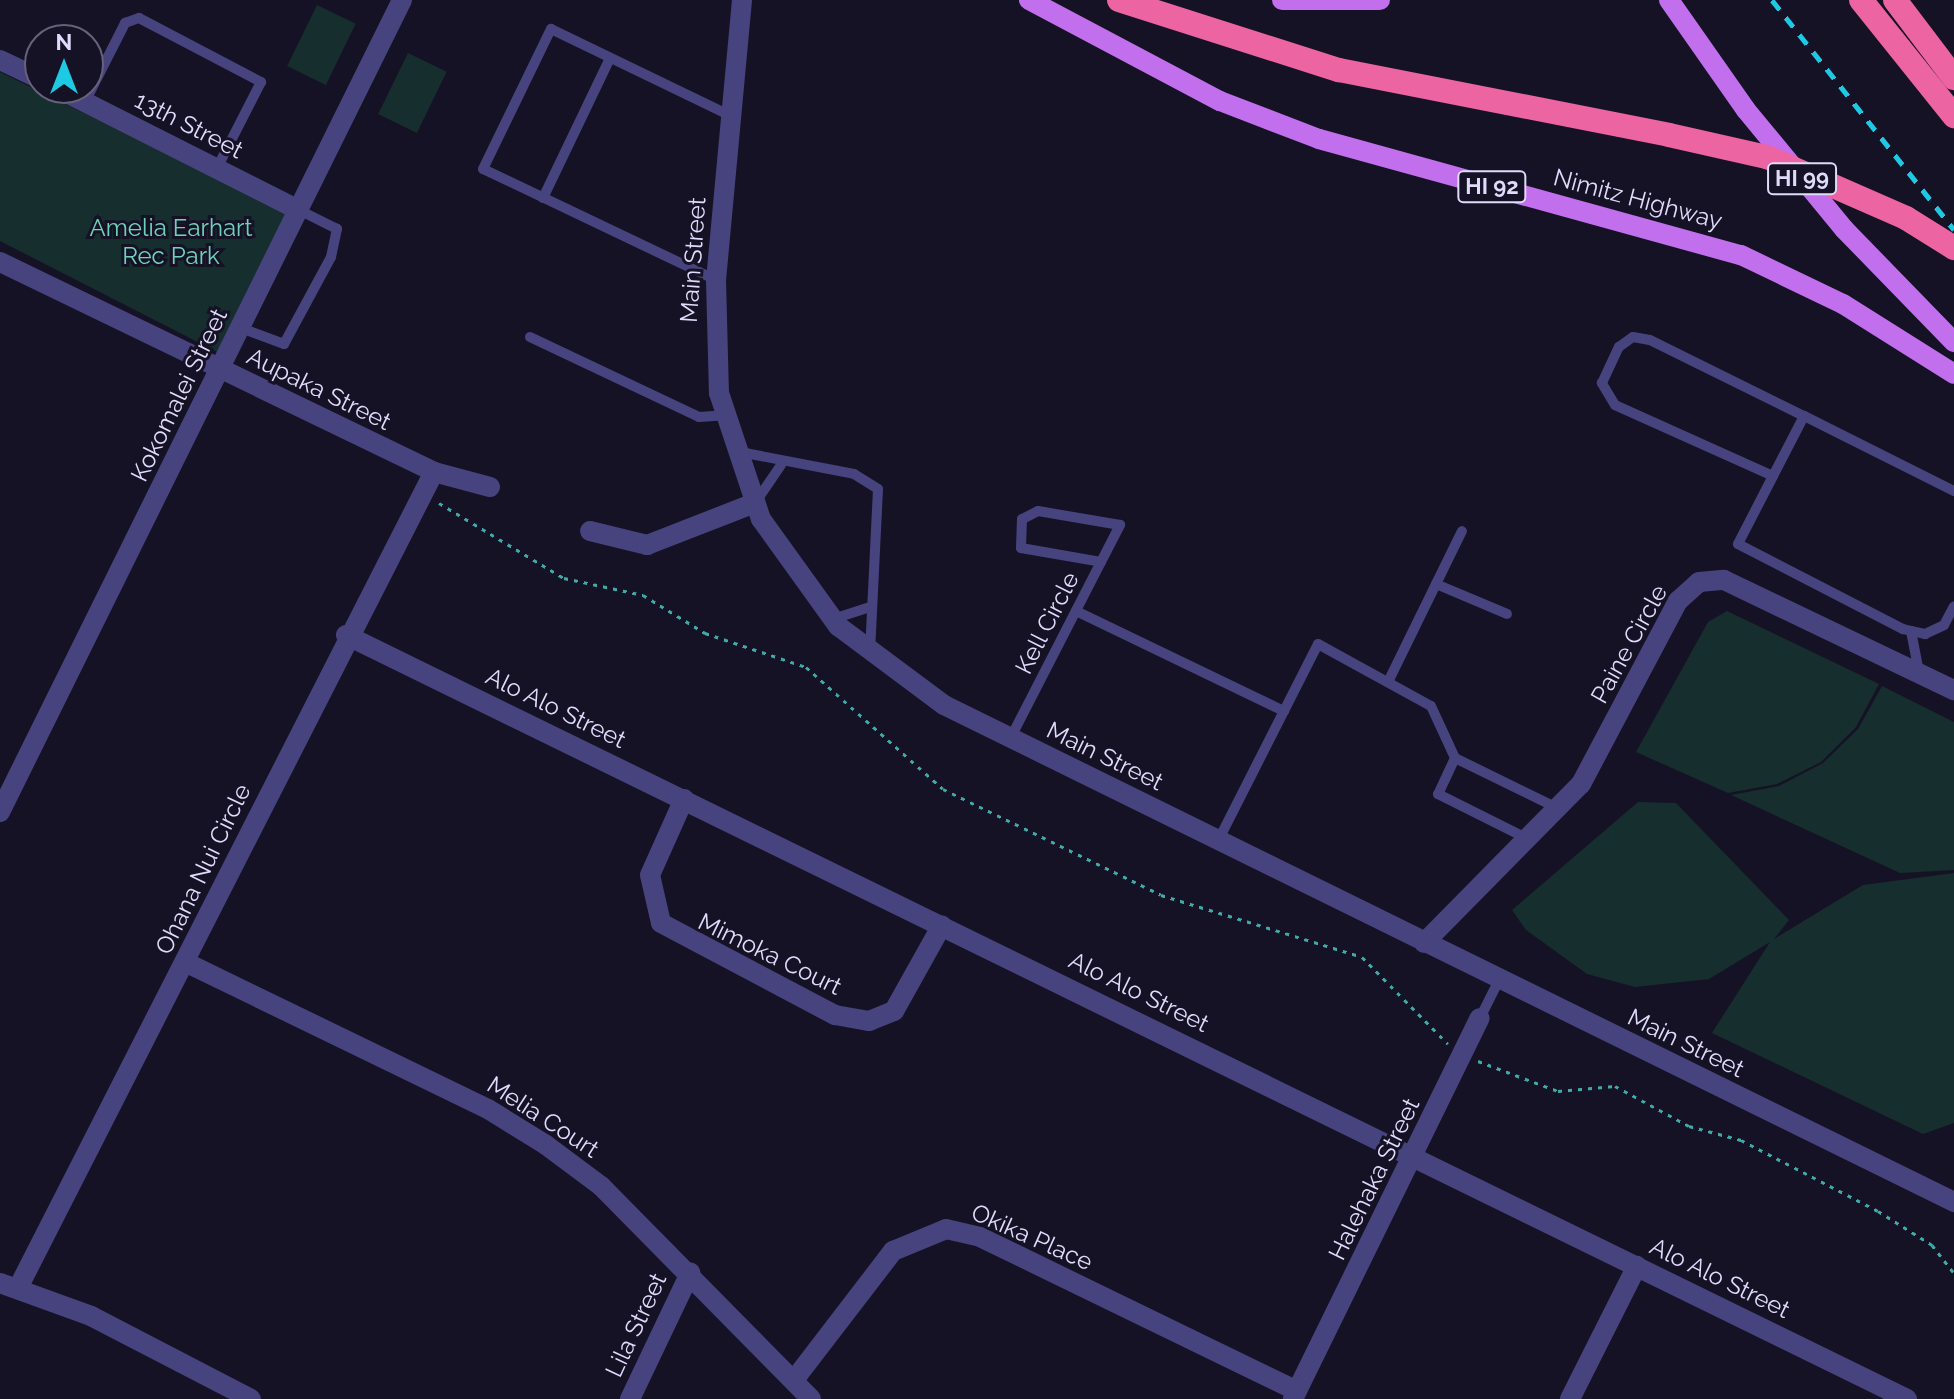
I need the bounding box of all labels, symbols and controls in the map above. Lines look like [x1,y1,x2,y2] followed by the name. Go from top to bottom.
[24,24,104,104] north arrow
[56,29,72,55] text: N
[130,85,248,165] street label: 13th Street
[1766,161,1838,197] road number: HI 99
[1551,163,1725,235] street label: Nimitz Highway
[1456,169,1528,205] road number: HI 92
[674,196,712,324] street label: Main Street
[90,214,252,270] park label: Amelia Earhart Rec Park
[125,304,233,486] street label: Kokomalei Street
[242,342,396,436] street label: Aupaka Street
[1009,567,1085,679] street label: Kell Circle
[1585,580,1673,708] street label: Paine Circle
[481,662,631,754] street label: Alo Alo Street
[1042,715,1168,797] street label: Main Street
[149,779,257,959] street label: Ohana Nui Circle
[694,907,846,1001] street label: Mimoka Court
[1064,946,1214,1038] street label: Alo Alo Street
[1623,1002,1749,1084] street label: Main Street
[482,1070,604,1164] street label: Melia Court
[1322,1093,1426,1265] street label: Halehaka Street
[967,1198,1097,1276] street label: Okika Place
[1645,1232,1795,1324] street label: Alo Alo Street
[599,1268,673,1382] street label: Lila Street

